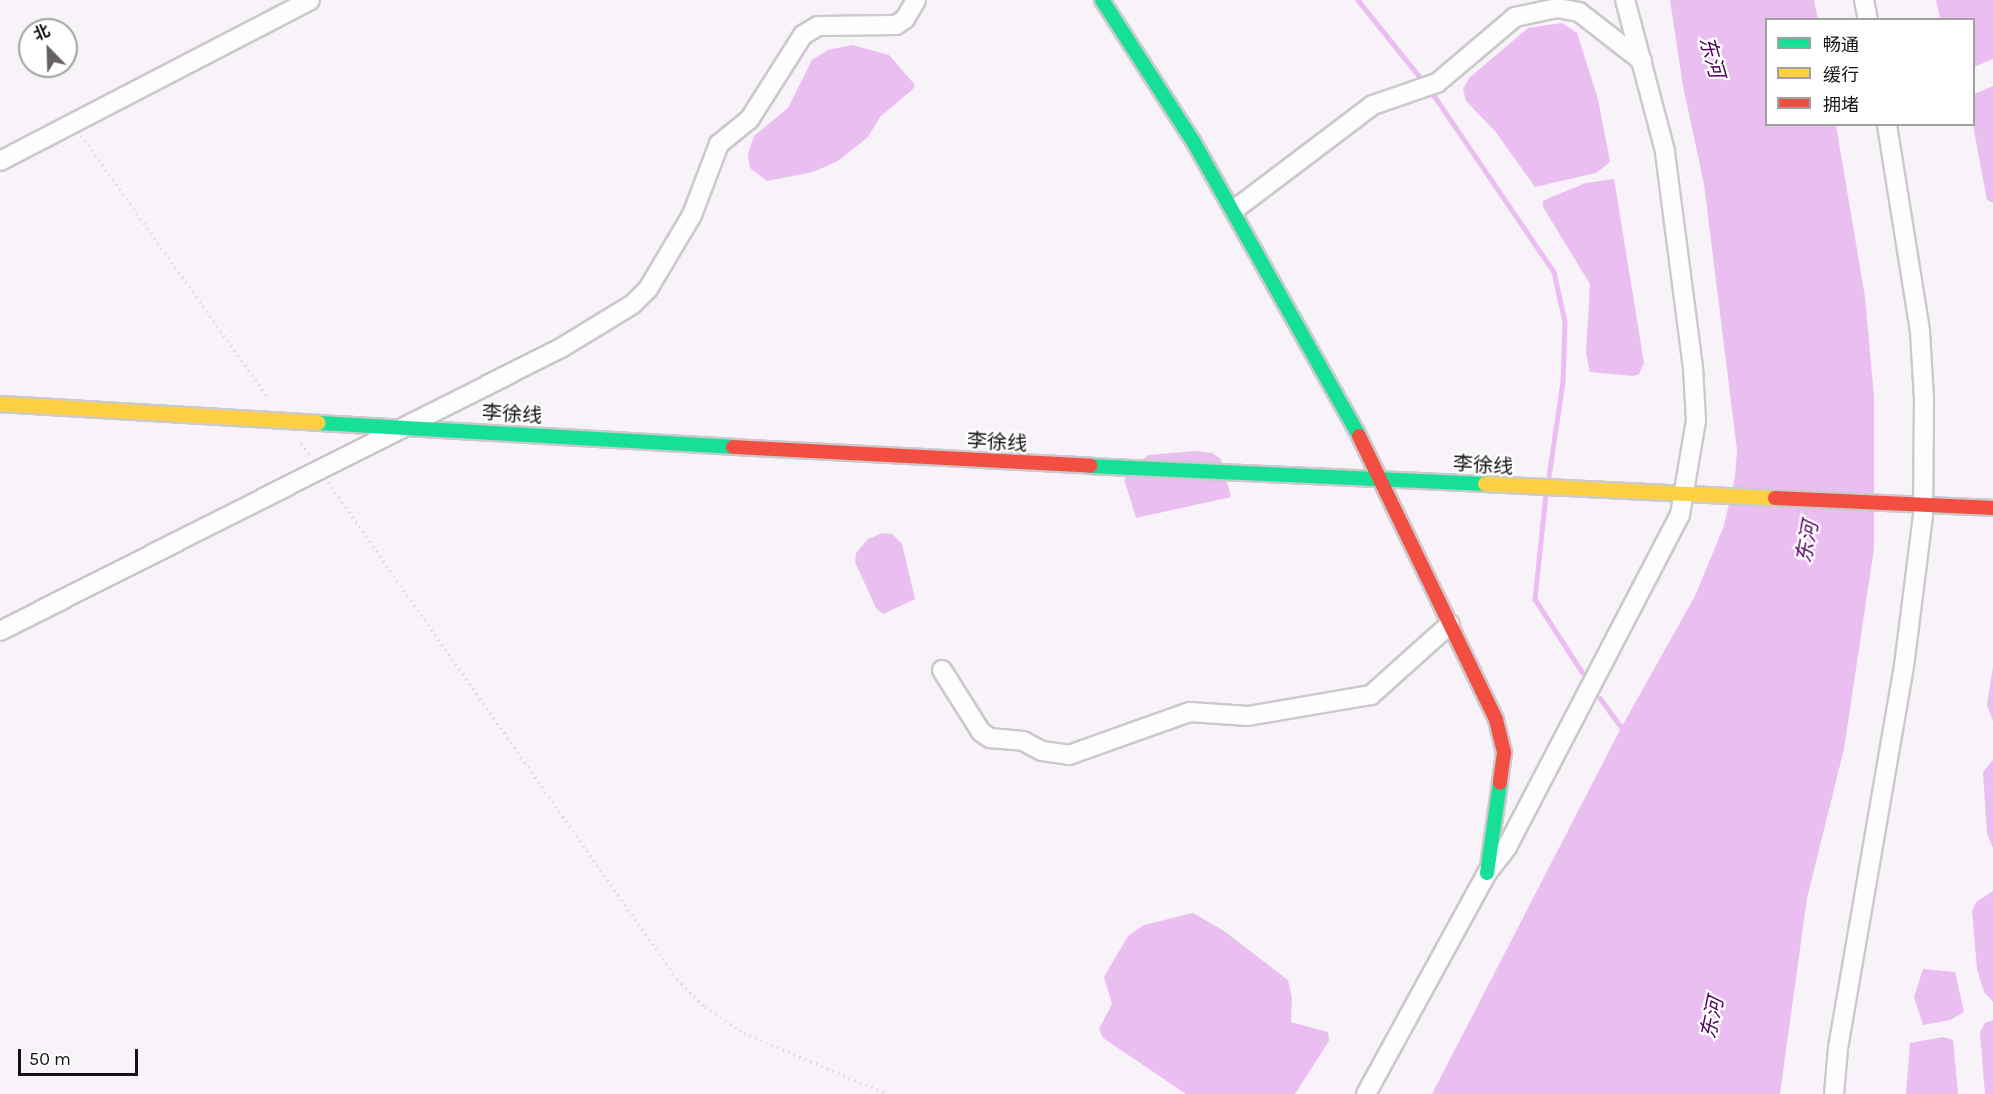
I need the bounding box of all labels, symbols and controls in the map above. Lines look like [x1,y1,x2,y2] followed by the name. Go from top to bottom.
[18,18,78,78] north arrow
[1765,18,1975,126] legend
[30,21,53,45] text: 北
[1694,33,1730,81] water label: 东河
[1823,34,1859,56] text: 畅通
[1823,64,1859,86] text: 缓行
[1823,94,1859,116] text: 拥堵
[481,400,543,428] street label: 李徐线
[966,428,1028,456] street label: 李徐线
[1452,451,1514,479] street label: 李徐线
[1791,519,1823,565] water label: 东河
[1695,995,1729,1041] water label: 东河
[21,1037,141,1075] scale bar
[29,1048,71,1070] text: 50 m

